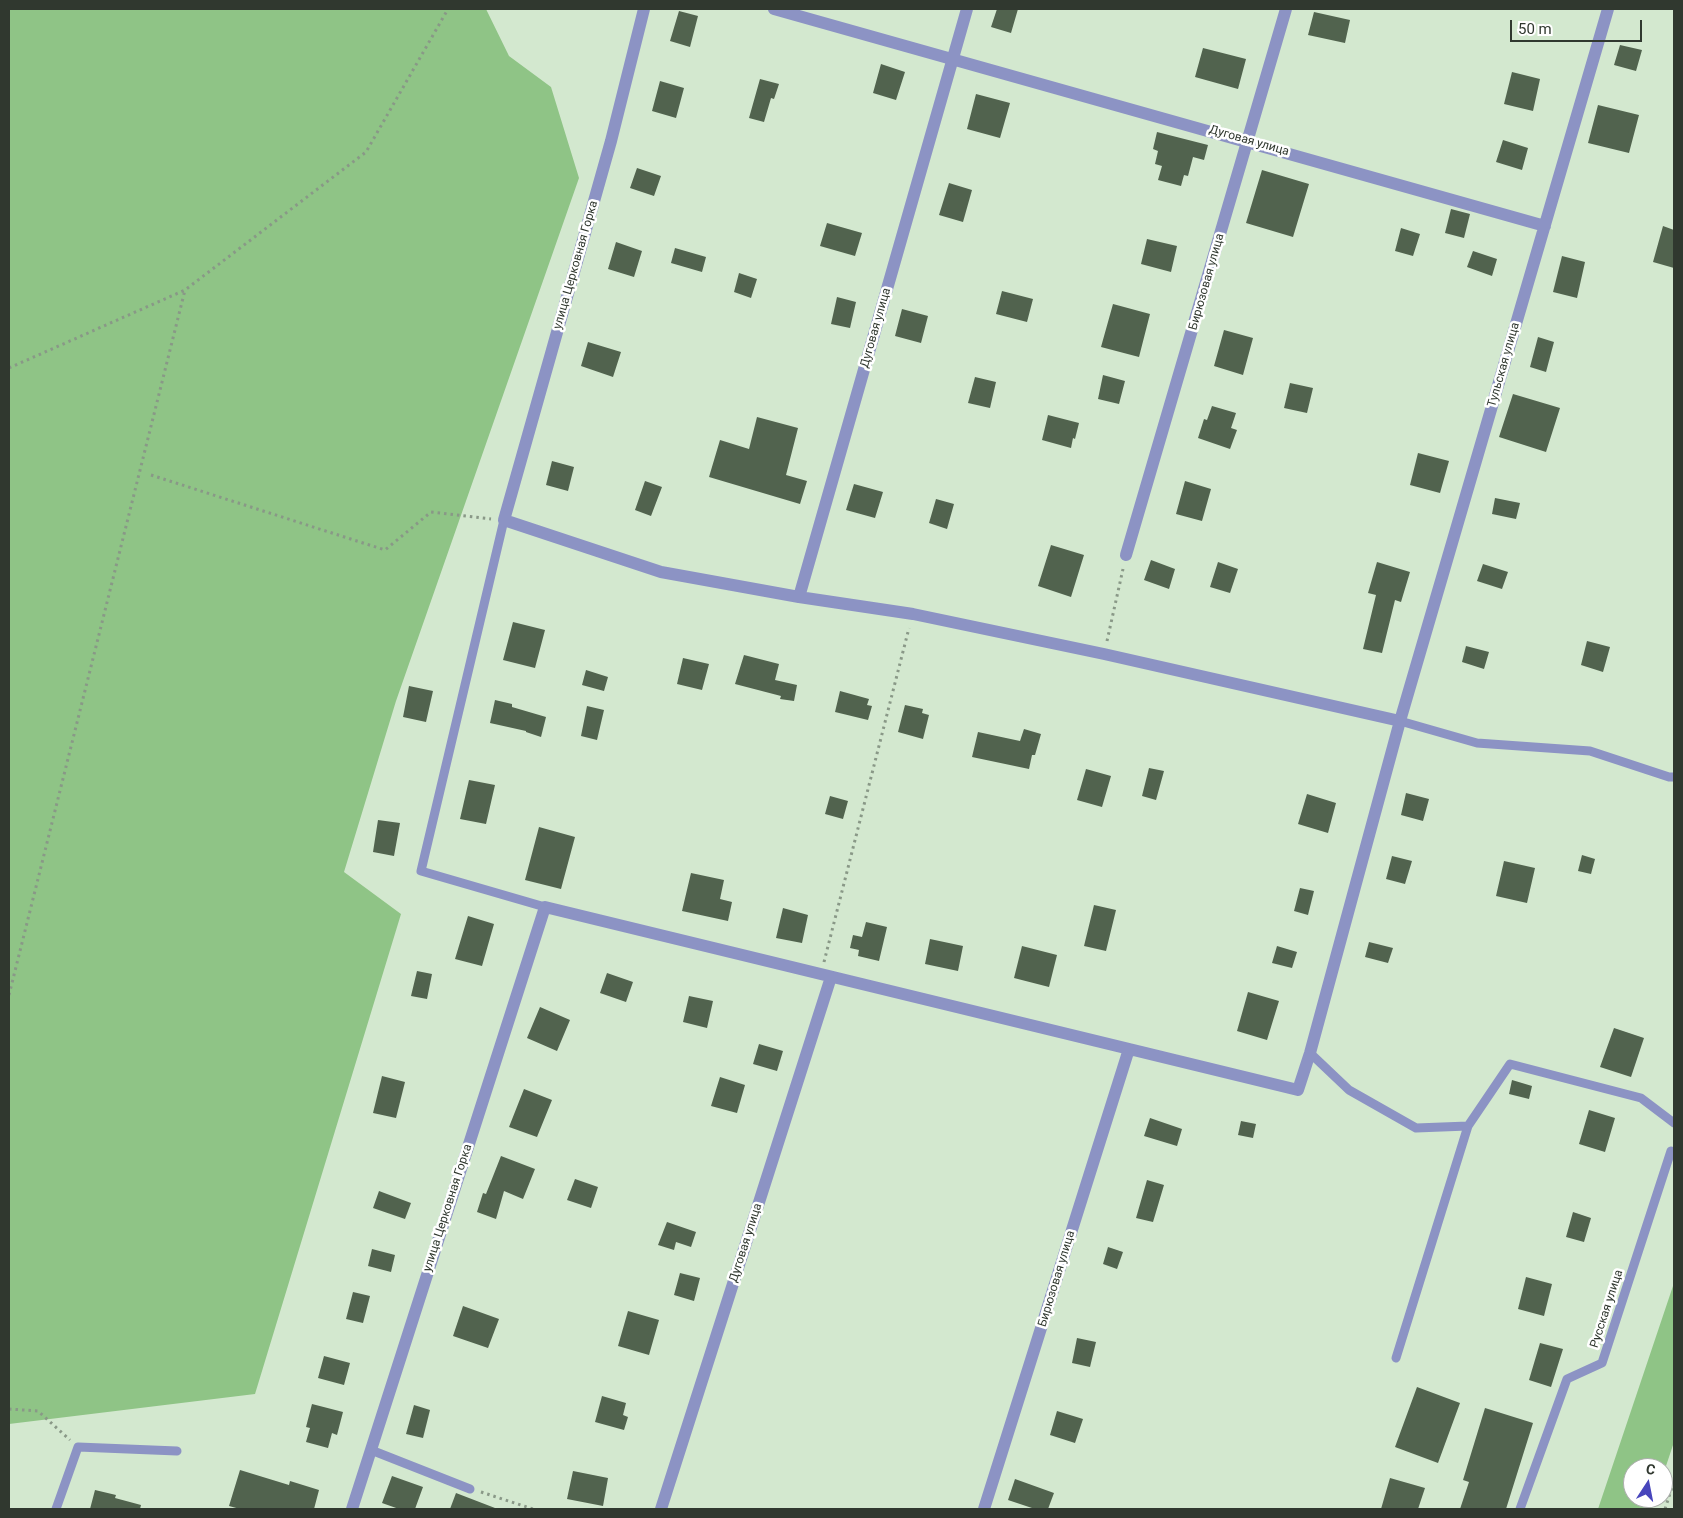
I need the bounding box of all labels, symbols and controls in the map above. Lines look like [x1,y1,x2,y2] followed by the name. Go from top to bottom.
[1513,10,1646,42] scale bar
[1518,20,1552,38] text: 50 m
[1207,123,1291,159] street label: Дуговая улица
[551,199,601,331] street label: улица Церковная Горка
[1186,232,1228,332] street label: Бирюзовая улица
[858,286,894,370] street label: Дуговая улица
[1485,321,1523,409] street label: Тульская улица
[421,1143,475,1273] street label: улица Церковная Горка
[726,1202,766,1284] street label: Дуговая улица
[1036,1229,1078,1329] street label: Бирюзовая улица
[1588,1268,1626,1350] street label: Русская улица
[1623,1458,1673,1508] north arrow
[1645,1461,1657,1478] text: С

